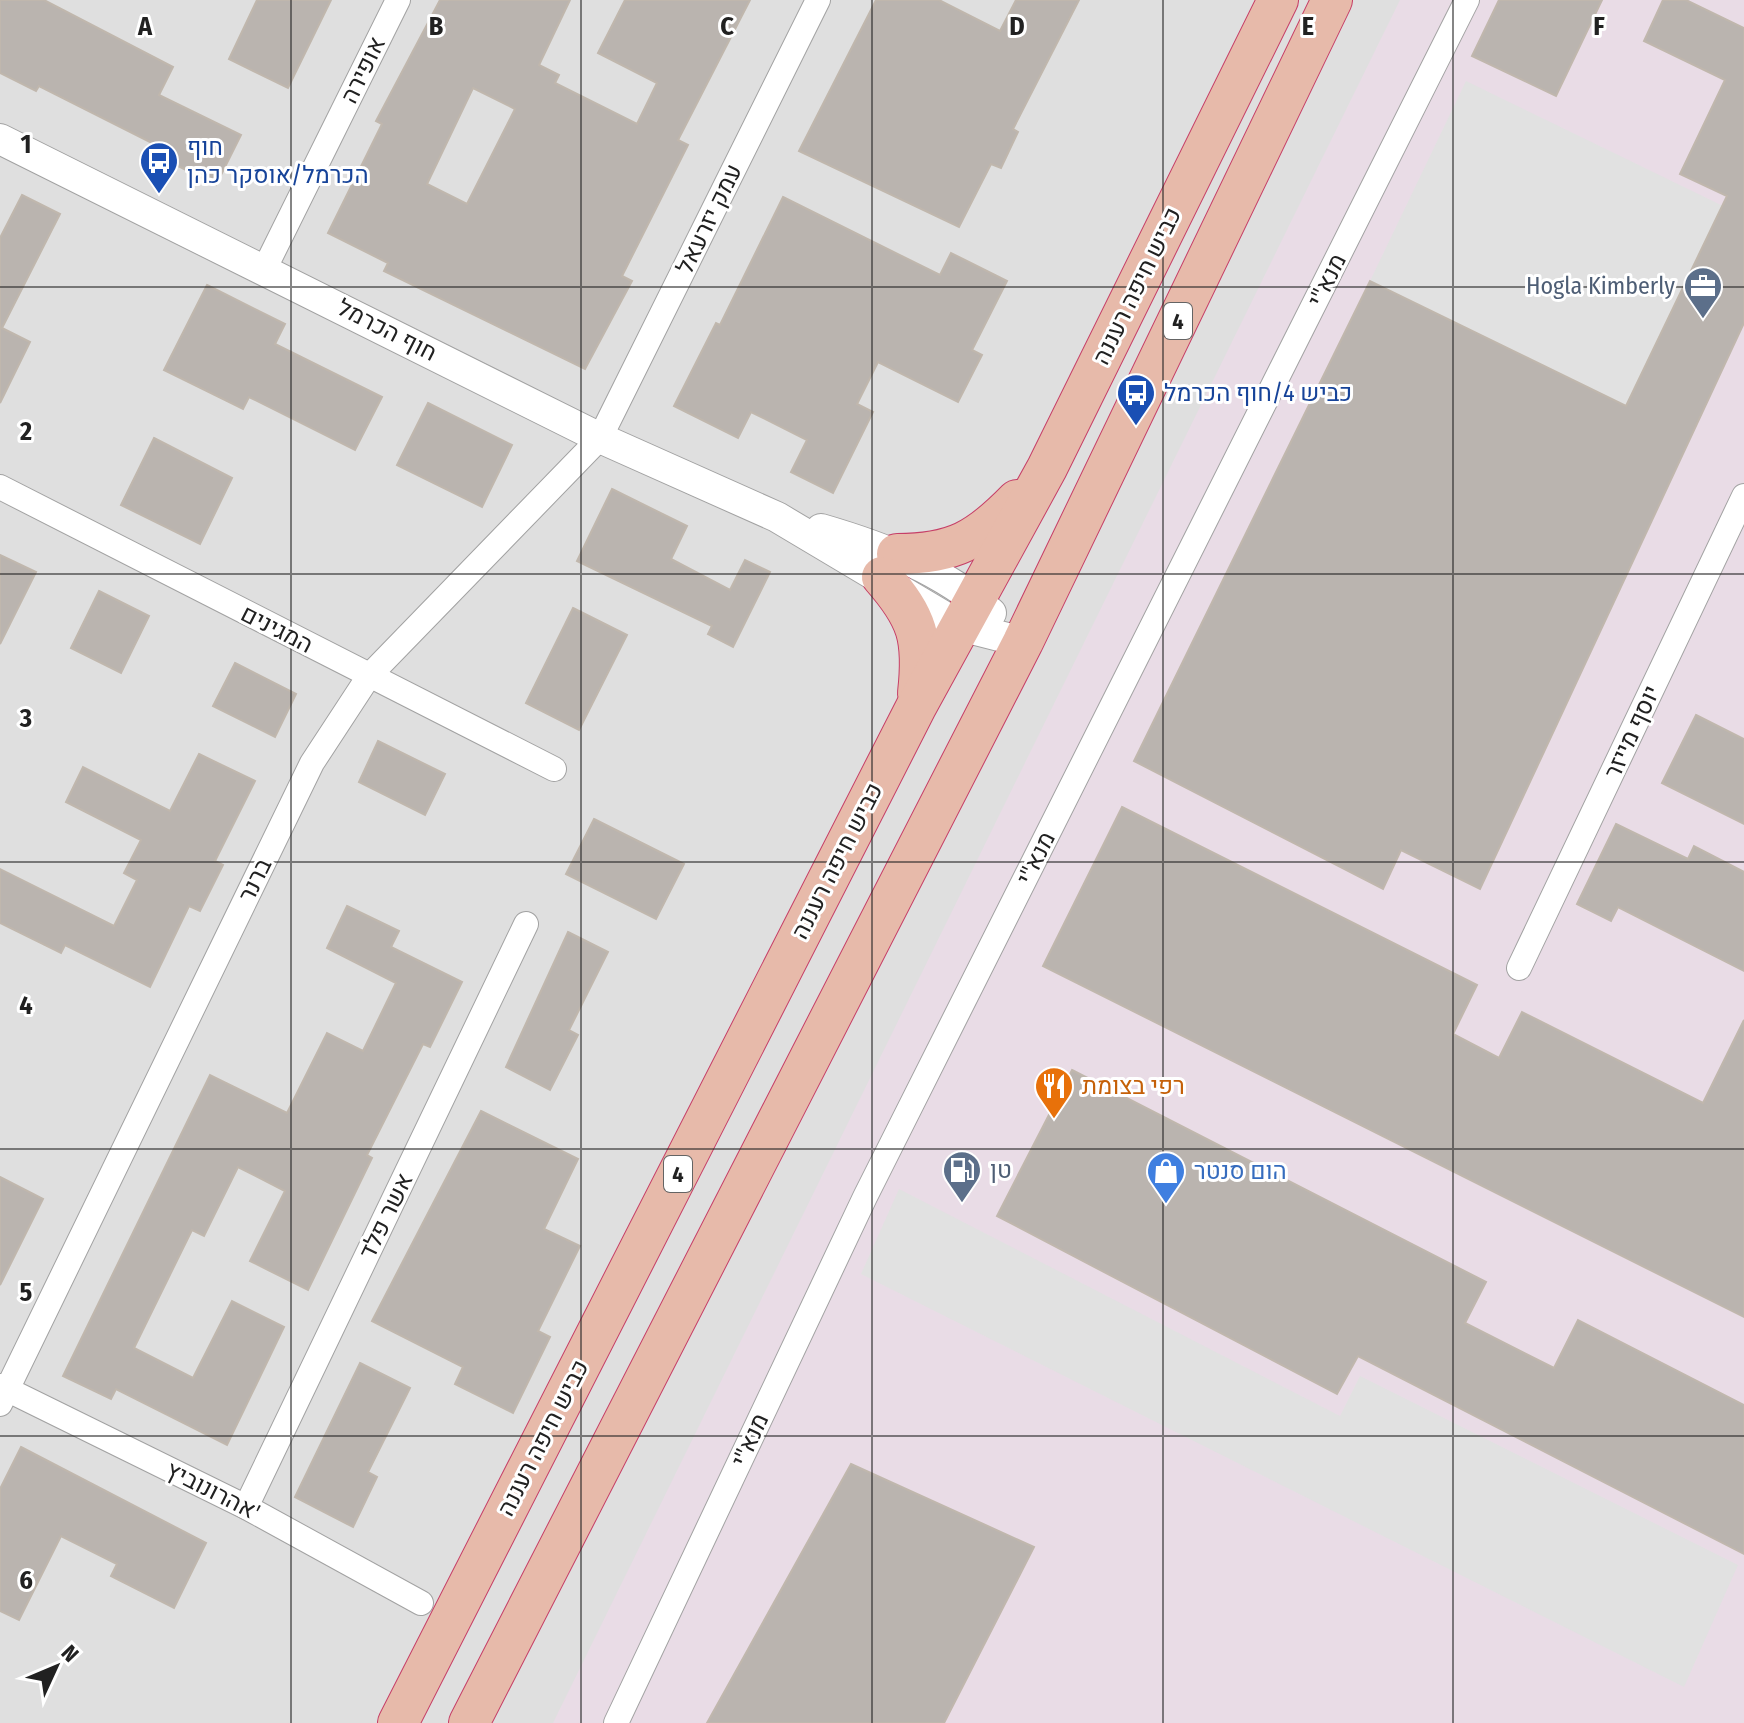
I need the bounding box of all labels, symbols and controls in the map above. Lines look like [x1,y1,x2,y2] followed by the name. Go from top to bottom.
[137,11,153,42] text: A
[429,11,444,42] text: B
[720,11,734,42] text: C
[1009,11,1025,42] text: D
[1302,11,1314,42] text: E
[1593,11,1605,42] text: F
[335,32,391,108] street label: אופירה
[21,129,32,160] text: 1
[187,133,369,189] place label: חוף הכרמל/אוסקר כהן
[138,140,180,195] bus stop icon: חוף הכרמל/אוסקר כהן
[670,159,748,279] street label: עמק יזרעאל
[1087,203,1187,369] street label: כביש חיפה רעננה
[1302,249,1352,311] street label: מנא"י
[1682,265,1724,320] office icon: Hogla Kimberly
[1526,272,1675,300] place label: Hogla Kimberly
[333,293,441,367] street label: חוף הכרמל
[1164,303,1192,339] road number: 4
[1115,372,1157,427] bus stop icon: כביש 4/חוף הכרמל
[1164,379,1352,407] place label: כביש 4/חוף הכרמל
[19,416,32,447] text: 2
[236,599,318,659] street label: המגינים
[1598,681,1666,783] street label: יוסף מייזר
[19,703,32,734] text: 3
[786,778,888,944] street label: כביש חיפה רעננה
[1011,827,1061,889] street label: מנא"י
[233,853,278,906] street label: ברנר
[19,990,33,1021] text: 4
[1033,1065,1075,1120] restaurant icon: רפי בצומת
[1082,1072,1185,1100] place label: רפי בצומת
[941,1149,983,1204] fuel station icon: טן
[1145,1150,1187,1205] shop icon: הום סנטר
[664,1156,692,1192] road number: 4
[990,1156,1012,1184] place label: טן
[1194,1157,1287,1185] place label: הום סנטר
[353,1169,419,1263] street label: אשר פלד
[20,1277,33,1308] text: 5
[492,1355,594,1521] street label: כביש חיפה רעננה
[726,1409,774,1471] street label: מנא"י
[161,1455,265,1527] street label: אהרונוביץ'
[19,1565,33,1596] text: 6
[16,1627,96,1707] north arrow
[56,1639,84,1668] text: N

